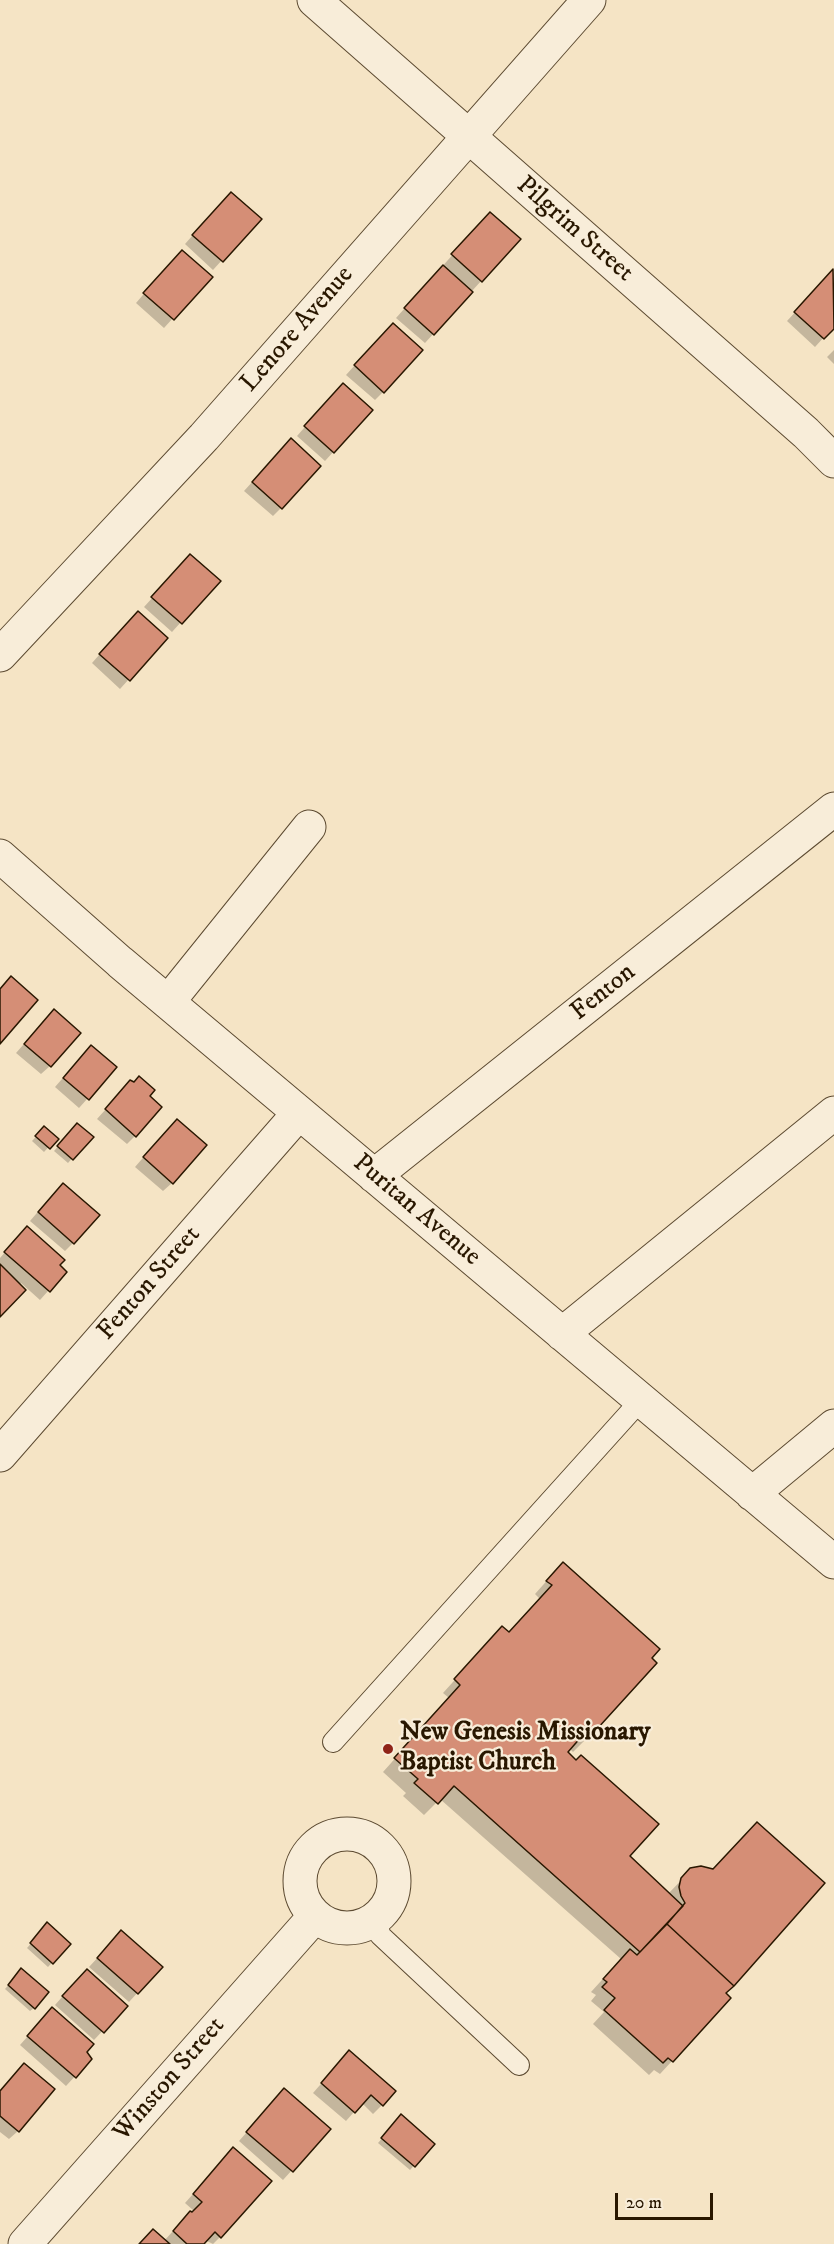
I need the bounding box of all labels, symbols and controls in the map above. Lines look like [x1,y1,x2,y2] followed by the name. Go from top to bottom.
[509,171,639,289] street label: Pilgrim Street
[235,261,361,399] street label: Lenore Avenue
[565,958,643,1028] street label: Fenton
[346,1148,486,1274] street label: Puritan Avenue
[92,1221,208,1347] street label: Fenton Street
[400,1718,650,1780] place label: New Genesis Missionary Baptist Church
[381,1742,395,1756] marker: New Genesis Missionary Baptist Church
[108,2012,232,2148] street label: Winston Street
[618,2181,716,2219] scale bar
[626,2192,662,2214] text: 20 m

